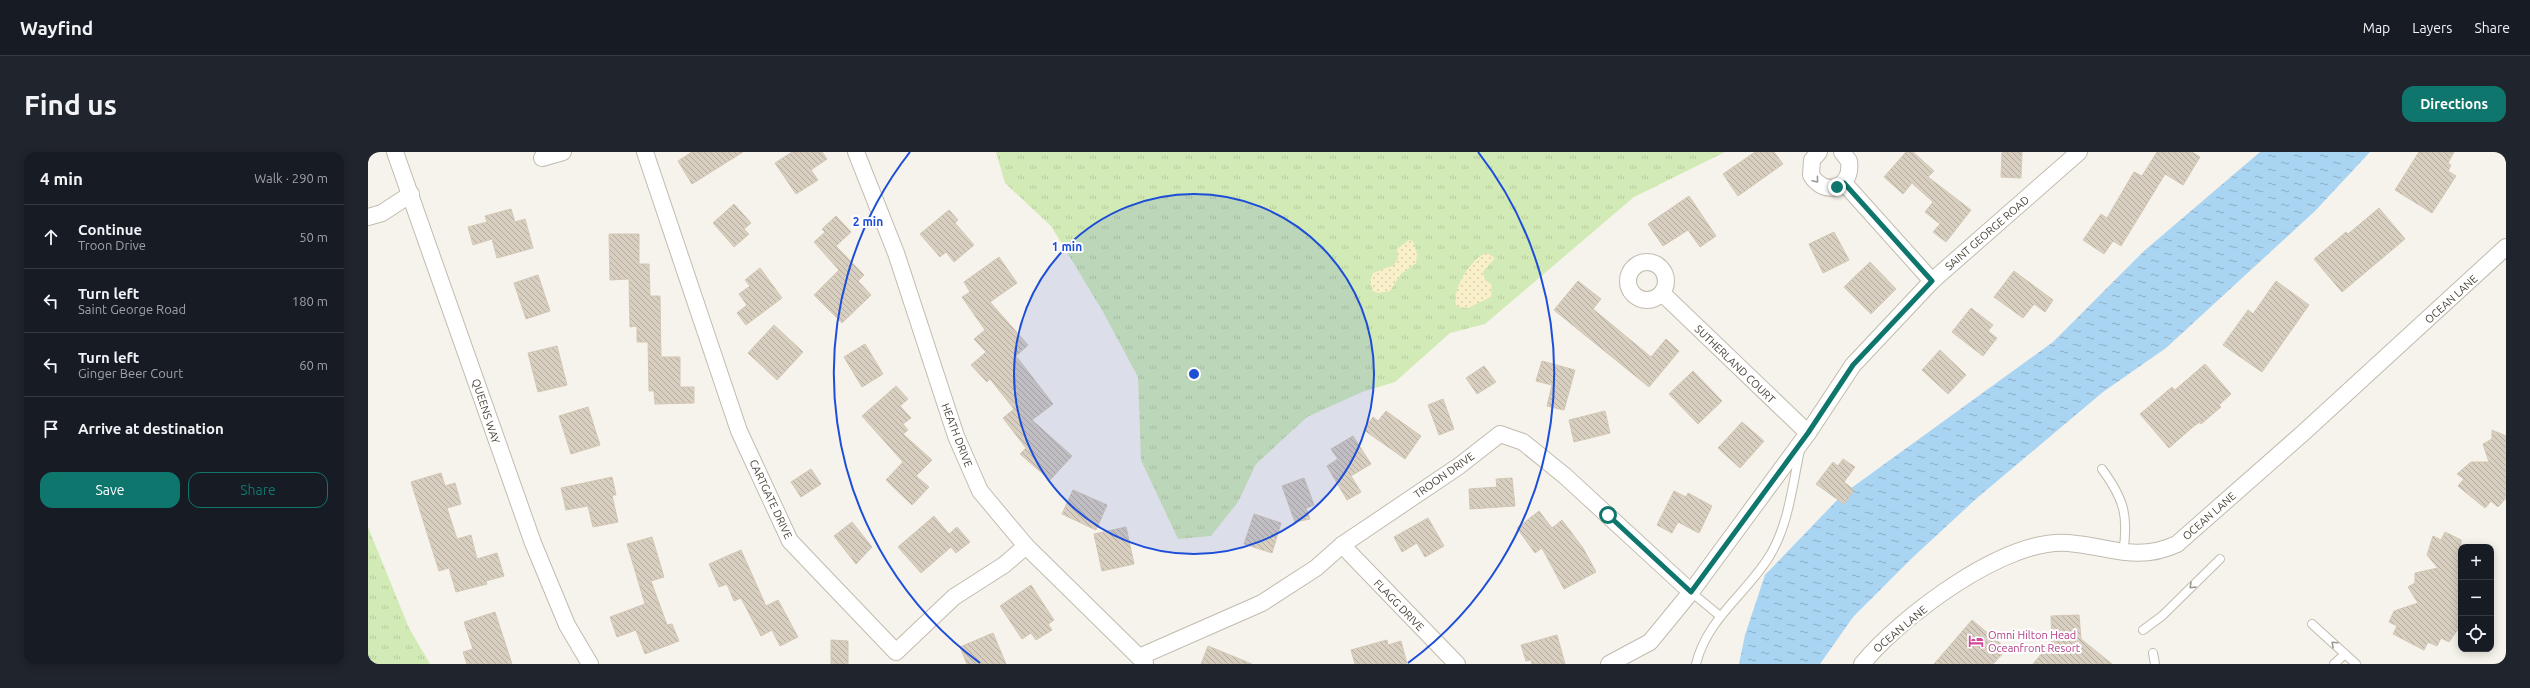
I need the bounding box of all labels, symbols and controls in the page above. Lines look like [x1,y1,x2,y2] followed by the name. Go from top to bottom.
[20,17,93,39] text: Wayfind
[2363,20,2390,36] text: Map
[2412,20,2452,36] text: Layers
[2474,20,2510,36] text: Share
[2402,86,2506,122] button: Directions
[24,89,117,120] text: Find us
[40,169,83,188] text: 4 min
[254,171,328,185] text: Walk · 290 m
[1811,175,1818,183] one-way arrow
[1828,178,1846,196] route end
[1943,193,2031,273] street label: SAINT GEORGE ROAD
[853,215,883,228] text: 2 min
[78,221,142,238] text: Continue
[40,226,62,248] icon: ahead
[299,230,328,244] text: 50 m
[78,238,146,252] text: Troon Drive
[1052,240,1082,253] text: 1 min
[2422,272,2480,326] street label: OCEAN LANE
[78,285,139,302] text: Turn left
[40,290,62,312] icon: left
[292,294,328,308] text: 180 m
[78,302,186,316] text: Saint George Road
[1692,323,1778,405] street label: SUTHERLAND COURT
[78,349,139,366] text: Turn left
[40,354,62,376] icon: left
[299,358,328,372] text: 60 m
[78,366,183,380] text: Ginger Beer Court
[1187,367,1201,381] centre of rings
[470,377,502,445] street label: QUEENS WAY
[939,401,975,469] street label: HEATH DRIVE
[40,418,62,440] icon: arrive
[78,420,224,437] text: Arrive at destination
[1411,450,1477,500] street label: TROON DRIVE
[747,457,795,541] street label: CARTGATE DRIVE
[40,472,180,508] button: Save
[188,472,328,508] button: Share
[2180,490,2238,542] street label: OCEAN LANE
[1599,506,1617,524] route start
[2458,544,2494,652] map controls
[2458,544,2494,580] button: +
[1372,577,1426,633] street label: FLAGG DRIVE
[2458,580,2494,616] button: −
[2189,582,2197,589] one-way arrow
[1871,603,1929,655] street label: OCEAN LANE
[2458,616,2494,652] button: locate
[1988,629,2081,654] place label: Omni Hilton Head Oceanfront Resort
[1967,632,1985,650] hotel icon: Omni Hilton Head Oceanfront Resort
[2331,641,2339,649] one-way arrow

